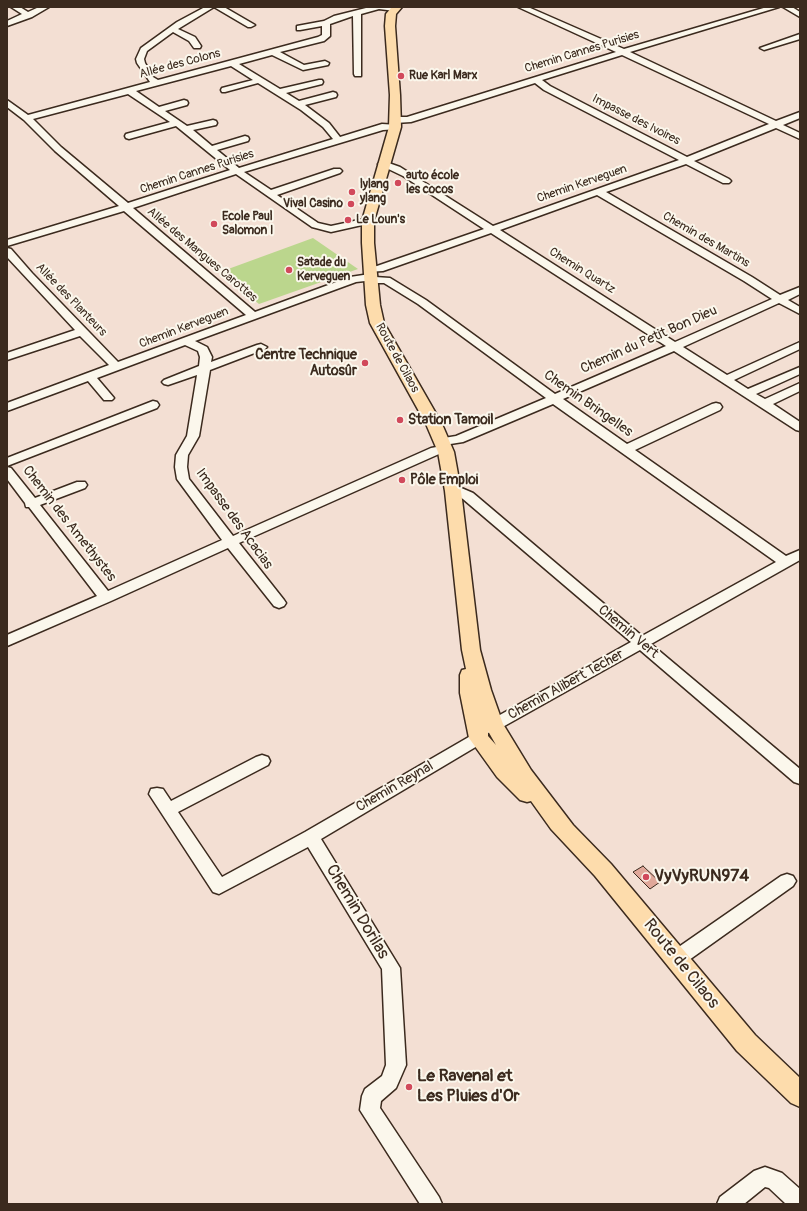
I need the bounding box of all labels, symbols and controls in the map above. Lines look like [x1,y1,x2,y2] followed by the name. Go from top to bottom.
[523,28,641,76] street label: Chemin Cannes Purisies
[138,46,222,82] street label: Allée des Colons
[409,69,478,83] place label: Rue Karl Marx
[396,71,406,81] marker: Rue Karl Marx
[589,92,683,148] street label: Impasse des Ivoires
[138,147,256,197] street label: Chemin Cannes Purisies
[535,162,629,206] street label: Chemin Kerveguen
[406,169,459,197] place label: auto école les cocos
[360,178,389,206] place label: lylang ylang
[393,178,403,188] marker: auto école les cocos
[347,187,357,197] marker: lylang ylang
[283,197,343,211] place label: Vival Casino
[346,199,356,209] marker: Vival Casino
[144,205,260,305] street label: Allée des Mangues Carottes
[660,209,752,271] street label: Chemin des Martins
[222,210,273,238] place label: Ecole Paul Salomon I
[356,213,405,227] place label: Le Loun's
[343,215,353,225] marker: Le Loun's
[209,219,219,229] marker: Ecole Paul Salomon I
[546,245,618,297] street label: Chemin Quartz
[297,256,350,284] place label: Satade du Kerveguen
[32,260,110,340] street label: Allée des Planteurs
[284,265,294,275] marker: Satade du Kerveguen
[578,302,720,378] street label: Chemin du Petit Bon Dieu
[137,304,231,352] street label: Chemin Kerveguen
[372,321,422,395] street label: Route de Cilaos
[255,347,357,380] place label: Centre Technique Autosûr
[360,358,370,368] marker: Centre Technique Autosûr
[540,367,636,441] street label: Chemin Bringelles
[408,412,494,428] place label: Station Tamoil
[395,415,405,425] marker: Station Tamoil
[19,463,119,585] street label: Chemin des Amethystes
[192,465,276,573] street label: Impasse des Acacias
[410,472,478,488] place label: Pôle Emploi
[397,475,407,485] marker: Pôle Emploi
[594,602,662,662] street label: Chemin Vert
[505,646,627,724] street label: Chemin Alibert Techer
[353,758,437,816] street label: Chemin Reynal
[321,861,393,963] street label: Chemin Dorilas
[654,867,749,887] place label: VyVyRUN974
[641,872,651,882] marker: VyVyRUN974
[639,915,723,1013] street label: Route de Cilaos
[417,1067,519,1107] place label: Le Ravenal et Les Pluies d'Or
[404,1082,414,1092] marker: Le Ravenal et Les Pluies d'Or

